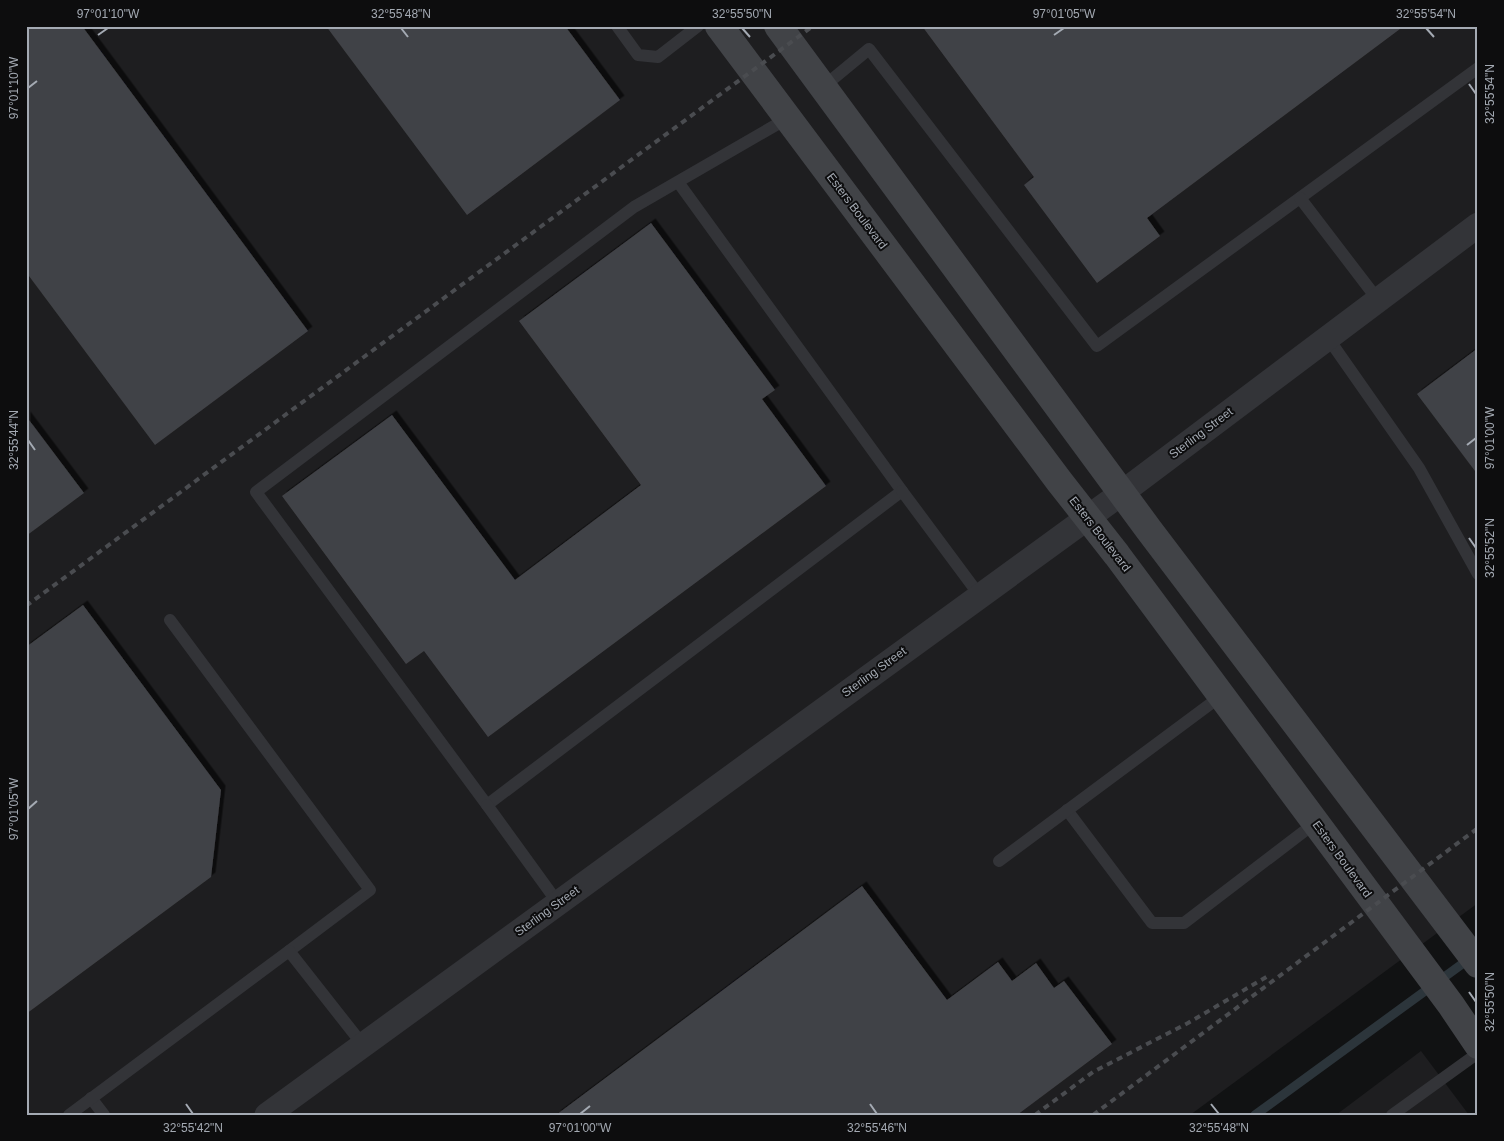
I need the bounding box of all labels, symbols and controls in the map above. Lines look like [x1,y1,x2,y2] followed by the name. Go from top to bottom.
[77,7,140,21] text: 97°01'10"W
[371,7,431,21] text: 32°55'48"N
[712,7,772,21] text: 32°55'50"N
[1033,7,1096,21] text: 97°01'05"W
[1396,7,1456,21] text: 32°55'54"N
[7,56,21,119] text: 97°01'10"W
[1483,64,1497,124] text: 32°55'54"N
[824,170,890,252] street label: Esters Boulevard
[1166,404,1236,461] street label: Sterling Street
[1483,406,1497,469] text: 97°01'00"W
[7,410,21,470] text: 32°55'44"N
[1066,494,1134,574] street label: Esters Boulevard
[1483,518,1497,578] text: 32°55'52"N
[839,644,909,700] street label: Sterling Street
[7,777,21,840] text: 97°01'05"W
[1309,818,1375,900] street label: Esters Boulevard
[512,883,582,939] street label: Sterling Street
[1483,972,1497,1032] text: 32°55'50"N
[163,1121,223,1135] text: 32°55'42"N
[549,1121,612,1135] text: 97°01'00"W
[847,1121,907,1135] text: 32°55'46"N
[1189,1121,1249,1135] text: 32°55'48"N

